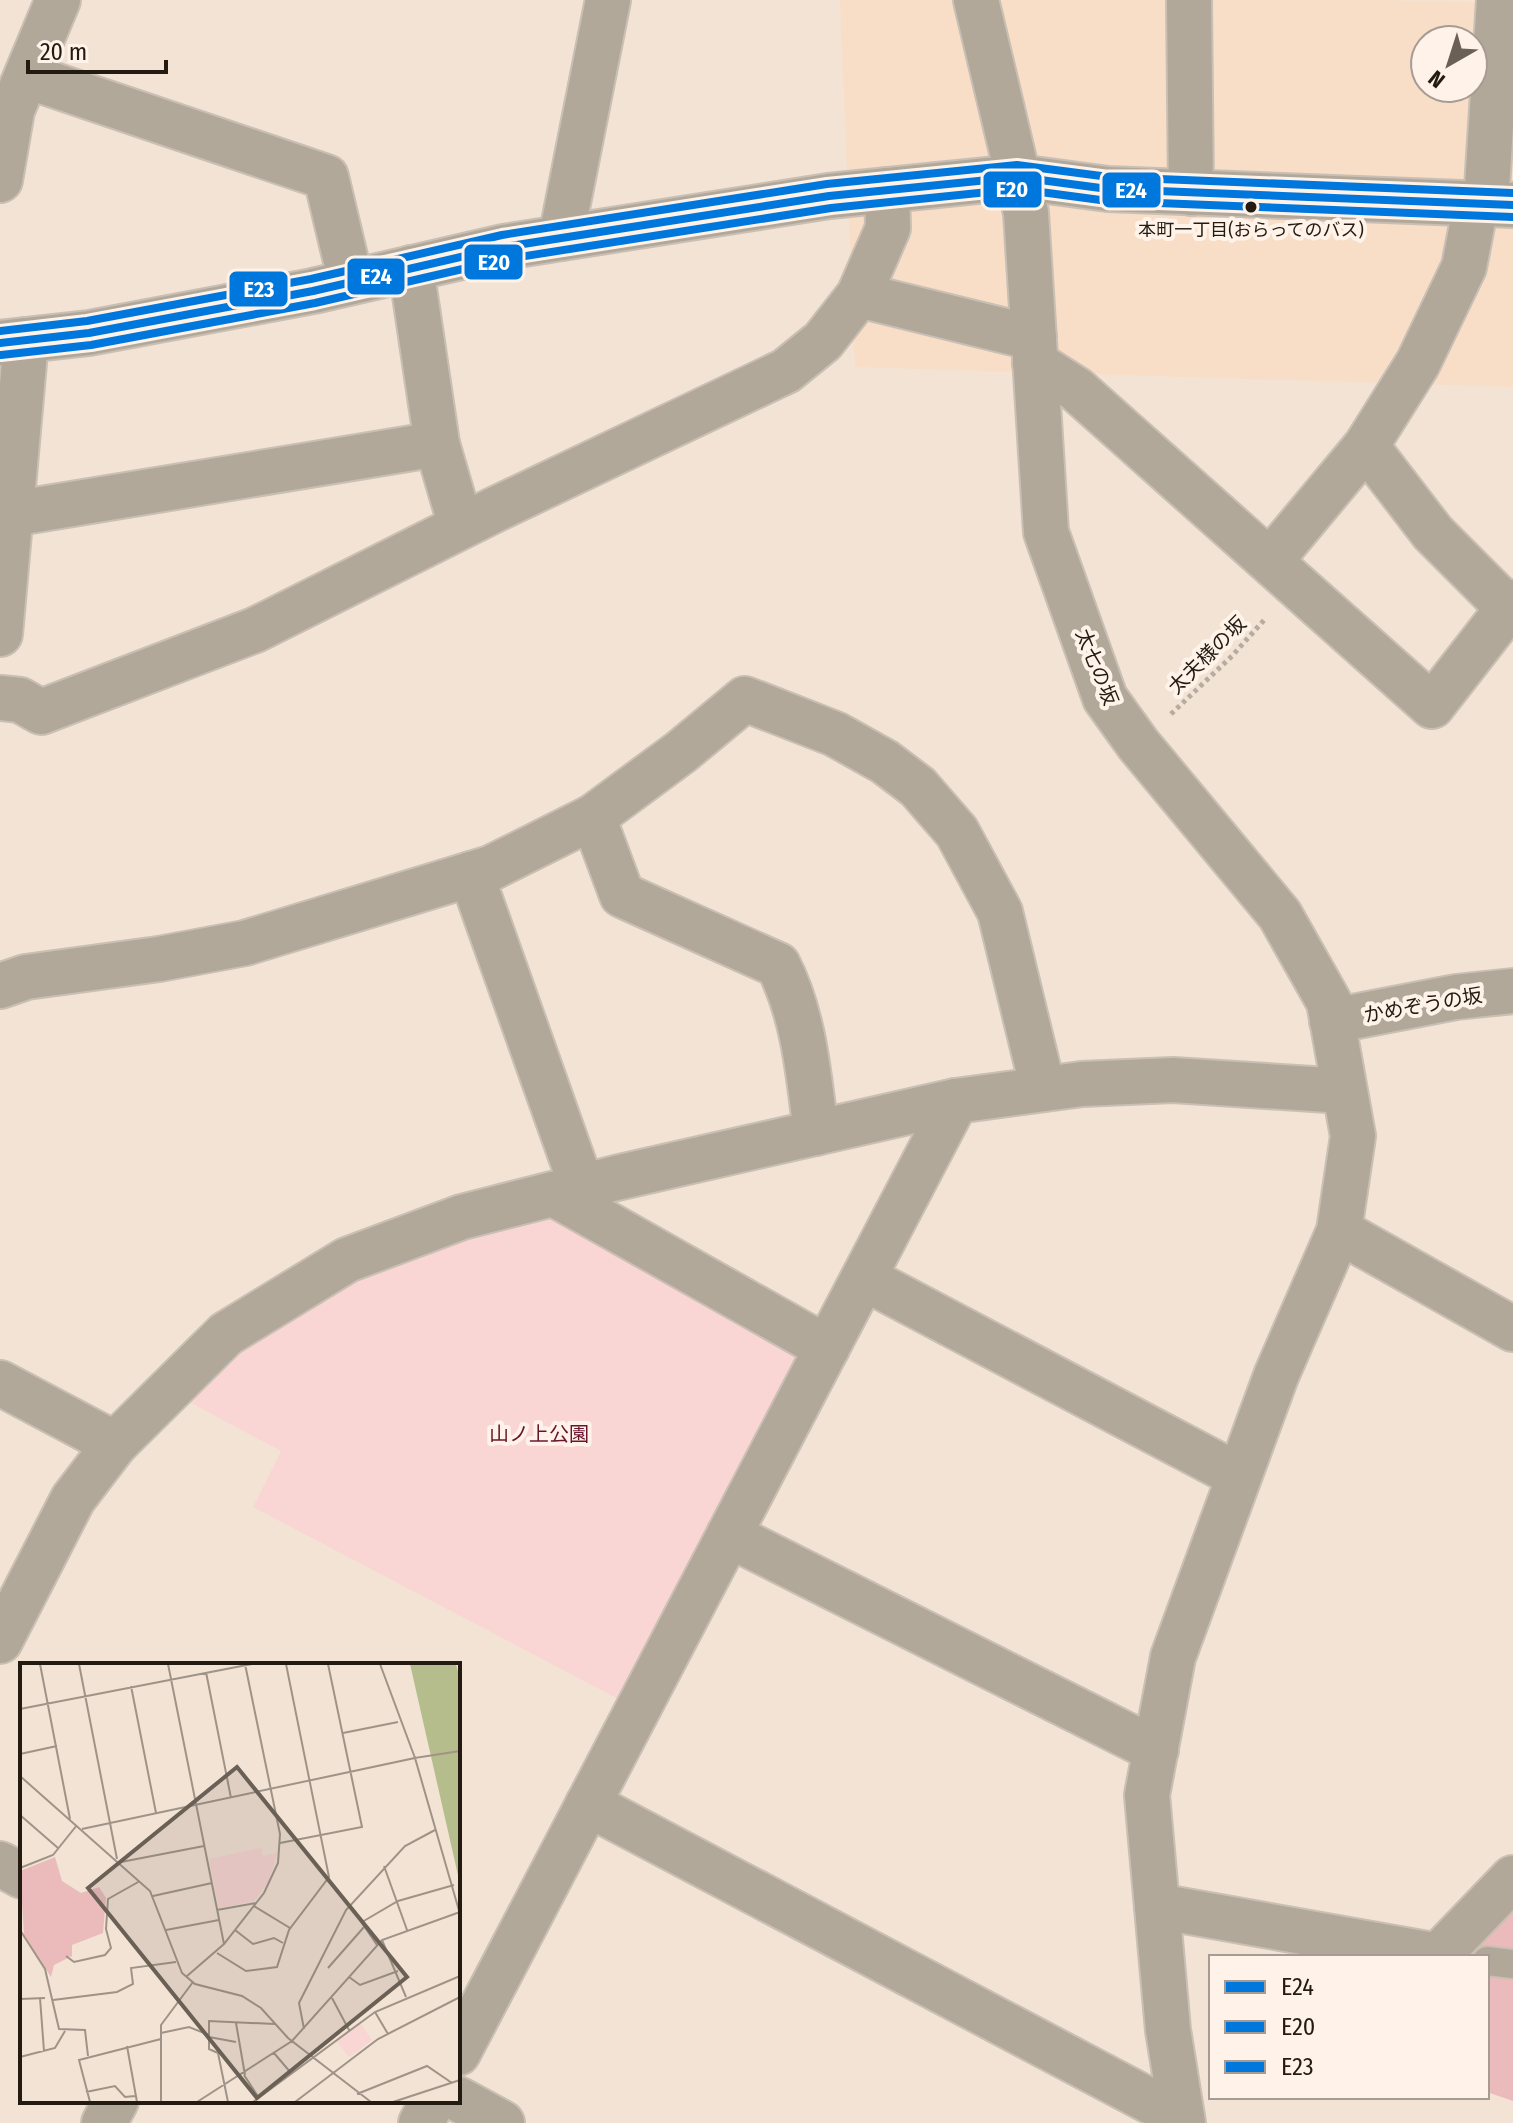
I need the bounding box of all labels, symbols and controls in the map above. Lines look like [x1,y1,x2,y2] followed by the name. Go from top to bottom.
[28,24,166,74] scale bar
[1409,24,1489,104] north arrow
[40,38,87,66] text: 20 m
[1423,65,1450,94] text: N
[982,170,1043,209] line badge: E20
[1101,171,1162,209] line badge: E24
[996,176,1028,203] text: E20
[1115,177,1147,204] text: E24
[1243,199,1259,215] marker: 本町一丁目(おらってのバス)
[1138,219,1364,241] place label: 本町一丁目(おらってのバス)
[463,243,524,281] line badge: E20
[478,249,510,276] text: E20
[346,257,406,296] line badge: E24
[360,263,392,290] text: E24
[228,270,289,308] line badge: E23
[243,276,275,303] text: E23
[1163,611,1251,699] street label: 太夫様の坂
[1071,625,1123,709] street label: 太七の坂
[1362,983,1484,1027] street label: かめぞうの坂
[489,1422,589,1446] park label: 山ノ上公園
[20,1663,460,2103] inset map
[1209,1955,1489,2099] legend
[1281,1973,1314,2001] text: E24
[1281,2013,1315,2041] text: E20
[1281,2053,1314,2081] text: E23

